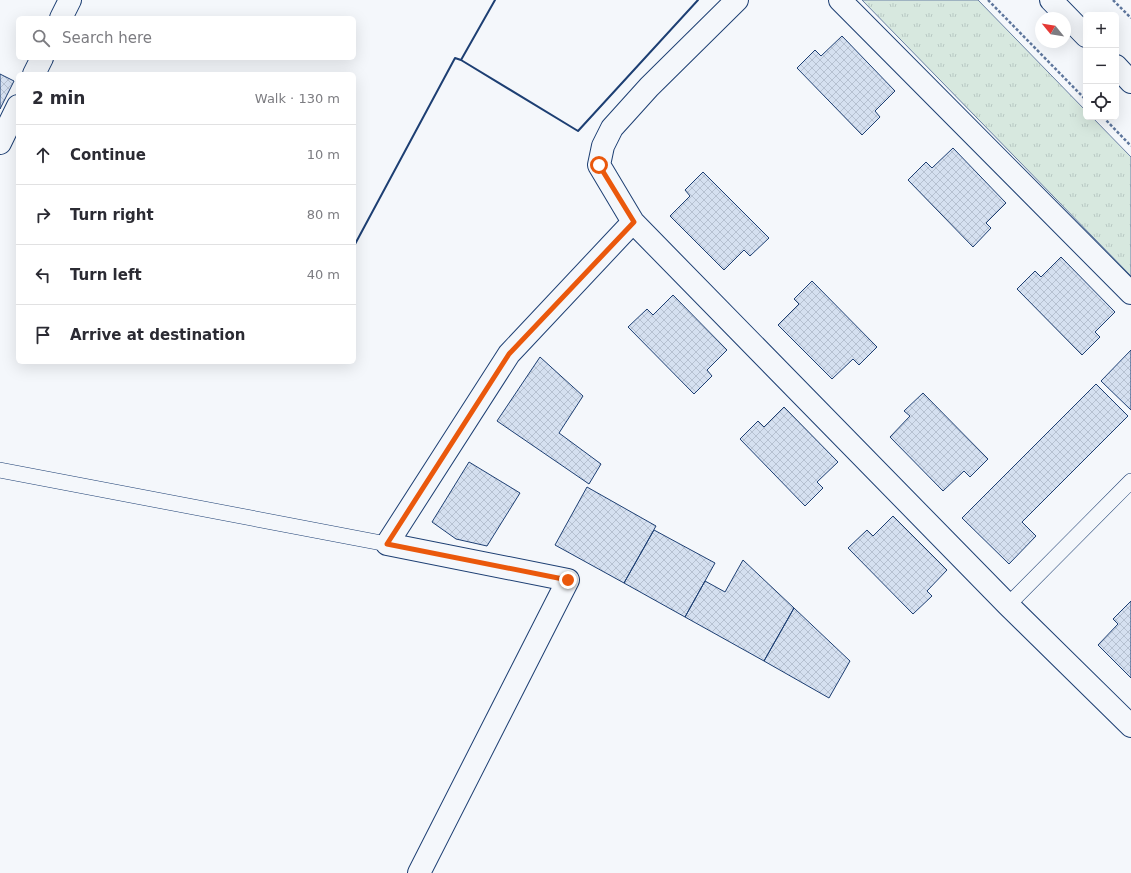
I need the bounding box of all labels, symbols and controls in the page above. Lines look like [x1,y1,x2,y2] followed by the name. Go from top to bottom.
[1035,12,1071,48] north arrow
[1083,12,1119,120] map controls
[1083,12,1119,48] button: +
[16,16,356,60] search box
[30,27,52,49] icon: search
[62,29,152,47] text: Search here
[1083,48,1119,84] button: −
[1083,84,1119,120] button: locate
[32,88,85,108] text: 2 min
[255,91,340,106] text: Walk · 130 m
[32,144,54,166] icon: ahead
[70,146,146,164] text: Continue
[307,147,340,162] text: 10 m
[590,156,608,174] route start
[32,204,54,226] icon: right
[70,206,154,224] text: Turn right
[307,207,340,222] text: 80 m
[32,264,54,286] icon: left
[70,266,142,284] text: Turn left
[307,267,340,282] text: 40 m
[32,324,54,346] icon: arrive
[70,326,245,344] text: Arrive at destination
[559,571,577,589] route end

